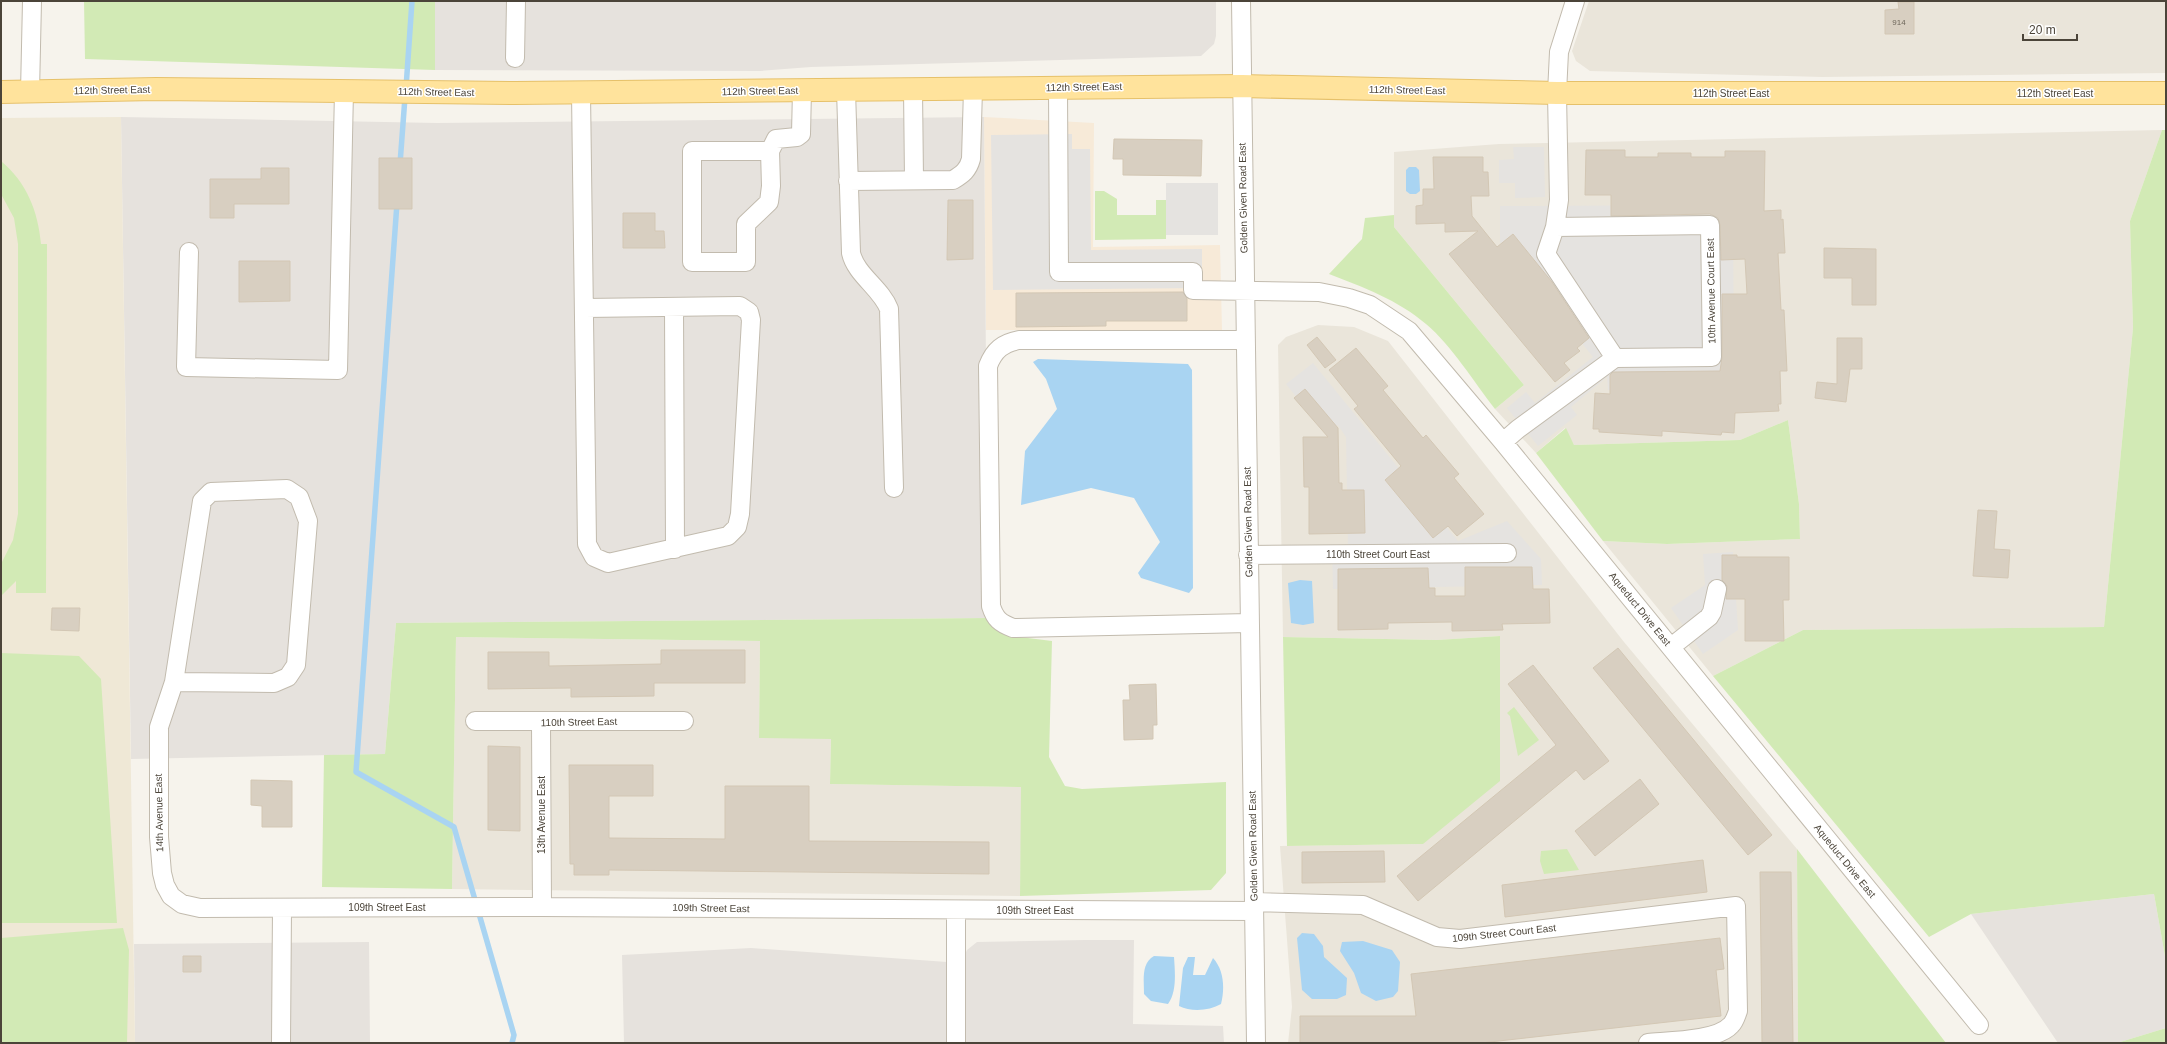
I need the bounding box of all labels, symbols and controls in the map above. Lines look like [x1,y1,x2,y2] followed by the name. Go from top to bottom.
[2023,16,2077,42] scale bar
[1892,18,1906,27] house number: 914
[2029,23,2056,37] text: 20 m
[1046,81,1123,93] street label: 112th Street East
[74,84,151,96] street label: 112th Street East
[1369,84,1446,96] street label: 112th Street East
[722,85,799,97] street label: 112th Street East
[398,86,475,98] street label: 112th Street East
[1693,88,1769,99] street label: 112th Street East
[2017,88,2093,99] street label: 112th Street East
[1237,142,1249,253] street label: Golden Given Road East
[1705,238,1717,344] street label: 10th Avenue Court East
[1242,466,1254,577] street label: Golden Given Road East
[1326,549,1430,560] street label: 110th Street Court East
[1607,570,1673,648] street label: Aqueduct Drive East
[541,716,618,728] street label: 110th Street East
[153,774,165,852] street label: 14th Avenue East
[536,776,547,854] street label: 13th Avenue East
[1247,790,1259,901] street label: Golden Given Road East
[1812,822,1878,900] street label: Aqueduct Drive East
[348,902,426,913] street label: 109th Street East
[672,902,750,914] street label: 109th Street East
[996,905,1074,916] street label: 109th Street East
[1451,922,1557,944] street label: 109th Street Court East

